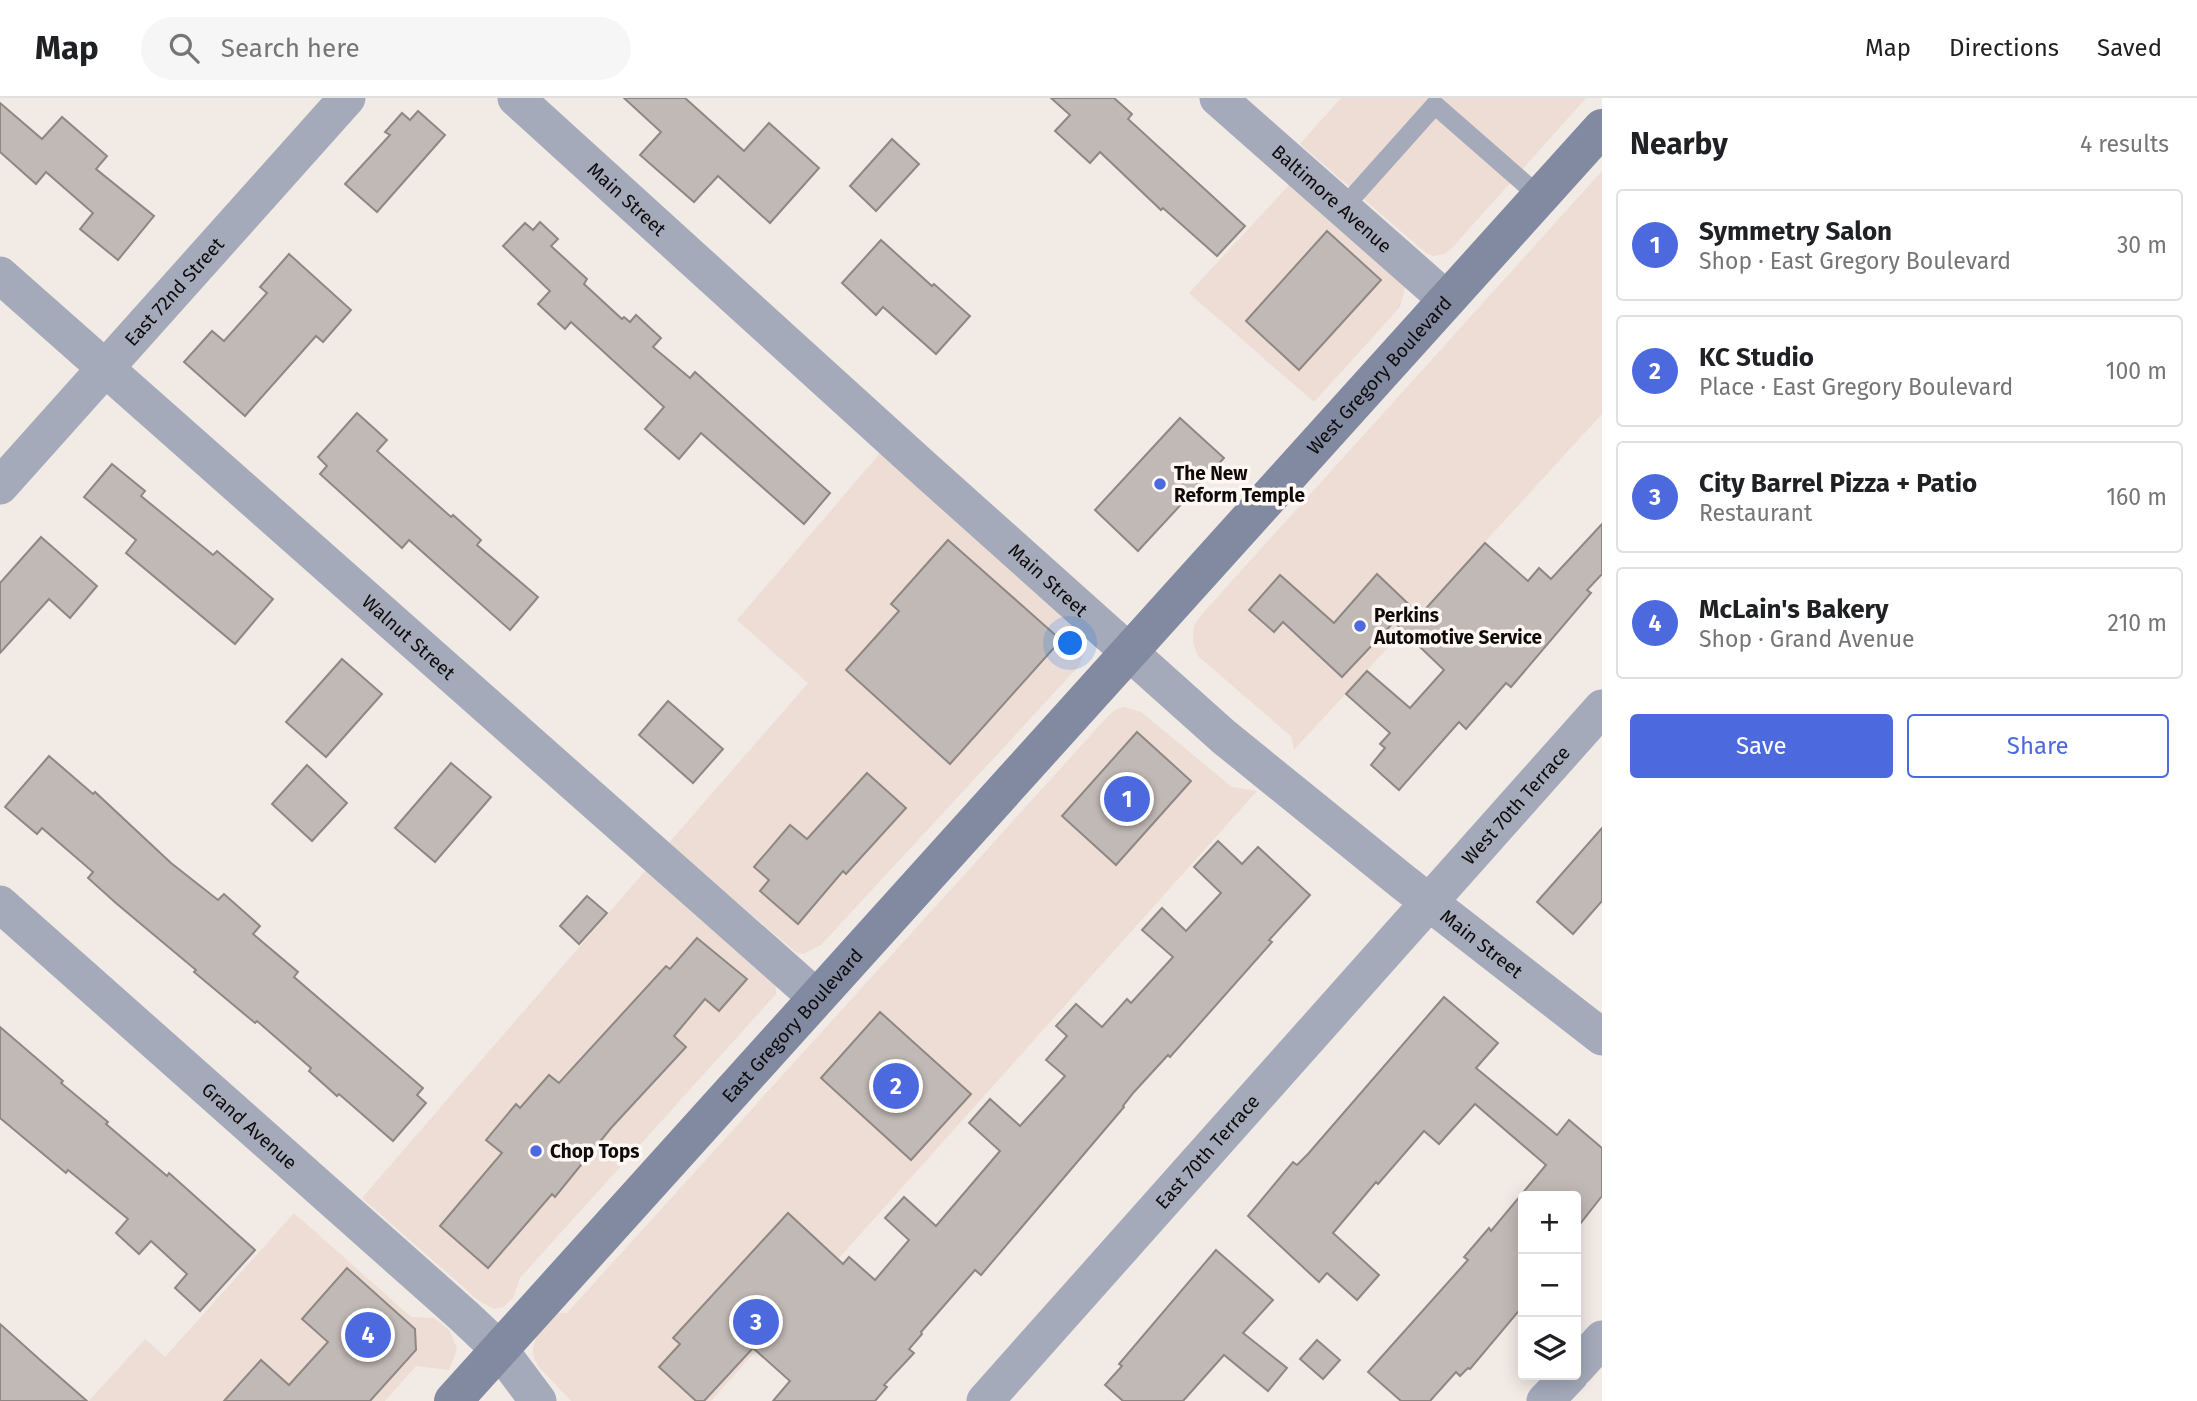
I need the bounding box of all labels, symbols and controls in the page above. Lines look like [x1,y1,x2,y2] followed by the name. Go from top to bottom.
[141,17,631,80] search box
[35,28,99,68] text: Map
[165,29,203,67] icon: search
[221,33,360,64] text: Search here
[1865,34,1911,62] text: Map
[1949,34,2059,62] text: Directions
[2097,34,2162,62] text: Saved
[1630,126,1728,162] text: Nearby
[2080,130,2169,158] text: 4 results
[1267,140,1397,258] street label: Baltimore Avenue
[583,157,671,240] street label: Main Street
[1699,216,1892,247] text: Symmetry Salon
[1650,231,1660,259] text: 1
[2117,231,2167,259] text: 30 m
[120,232,229,350] street label: East 72nd Street
[1699,247,2011,275] text: Shop · East Gregory Boulevard
[1302,291,1456,459] street label: West Gregory Boulevard
[1699,342,1814,373] text: KC Studio
[1649,357,1661,385] text: 2
[2106,357,2167,385] text: 100 m
[1699,373,2013,401] text: Place · East Gregory Boulevard
[1174,462,1305,507] place label: The New Reform Temple
[1699,468,1977,499] text: City Barrel Pizza + Patio
[1152,476,1168,492] marker: The New Reform Temple
[1649,483,1661,511] text: 3
[2106,483,2167,511] text: 160 m
[1699,499,1812,527] text: Restaurant
[1004,538,1093,621] street label: Main Street
[358,590,460,684] street label: Walnut Street
[1699,594,1889,625] text: McLain's Bakery
[1373,604,1542,649] place label: Perkins Automotive Service
[1649,609,1662,637] text: 4
[2108,609,2167,637] text: 210 m
[1352,618,1368,634] marker: Perkins Automotive Service
[1699,625,1915,653] text: Shop · Grand Avenue
[1053,626,1087,660] your location
[1630,714,1893,778] button: Save
[1907,714,2169,778] button: Share
[1457,741,1574,869] street label: West 70th Terrace
[1104,773,1150,825] pin: 1
[1436,904,1528,983] street label: Main Street
[717,944,867,1107] street label: East Gregory Boulevard
[873,1060,919,1112] pin: 2
[197,1077,302,1174] street label: Grand Avenue
[1150,1090,1264,1213] street label: East 70th Terrace
[550,1140,639,1163] place label: Chop Tops
[528,1143,544,1159] marker: Chop Tops
[1518,1191,1581,1380] map controls
[1518,1191,1581,1254] button: +
[1518,1254,1581,1317] button: −
[733,1296,779,1348] pin: 3
[345,1309,391,1361] pin: 4
[1518,1317,1581,1380] button: layers

